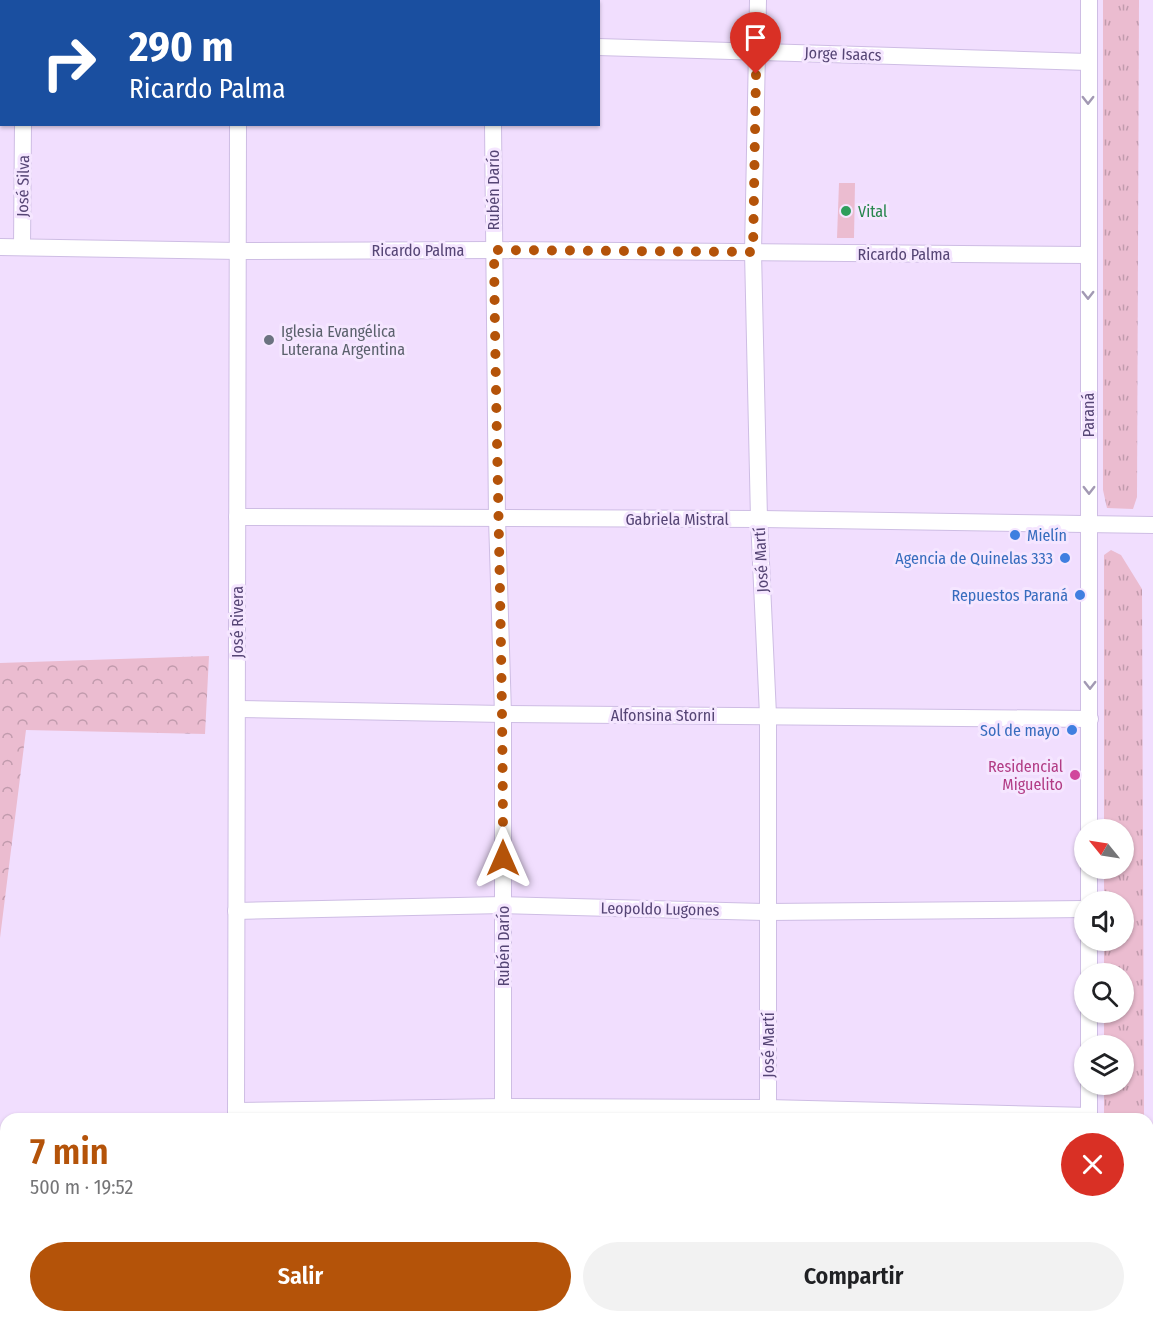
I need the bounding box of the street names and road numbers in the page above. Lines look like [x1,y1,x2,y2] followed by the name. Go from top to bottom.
[804,43,882,65] street label: Jorge Isaacs
[484,150,503,230] street label: Rubén Darío
[13,155,33,217] street label: José Silva
[372,241,465,260] street label: Ricardo Palma
[858,245,951,264] street label: Ricardo Palma
[1079,393,1098,437] street label: Paraná
[625,510,729,529] street label: Gabriela Mistral
[750,527,772,593] street label: José Martí
[228,586,247,658] street label: José Rivera
[611,706,715,725] street label: Alfonsina Storni
[600,898,720,920] street label: Leopoldo Lugones
[494,906,513,986] street label: Rubén Darío
[759,1012,778,1078] street label: José Martí

